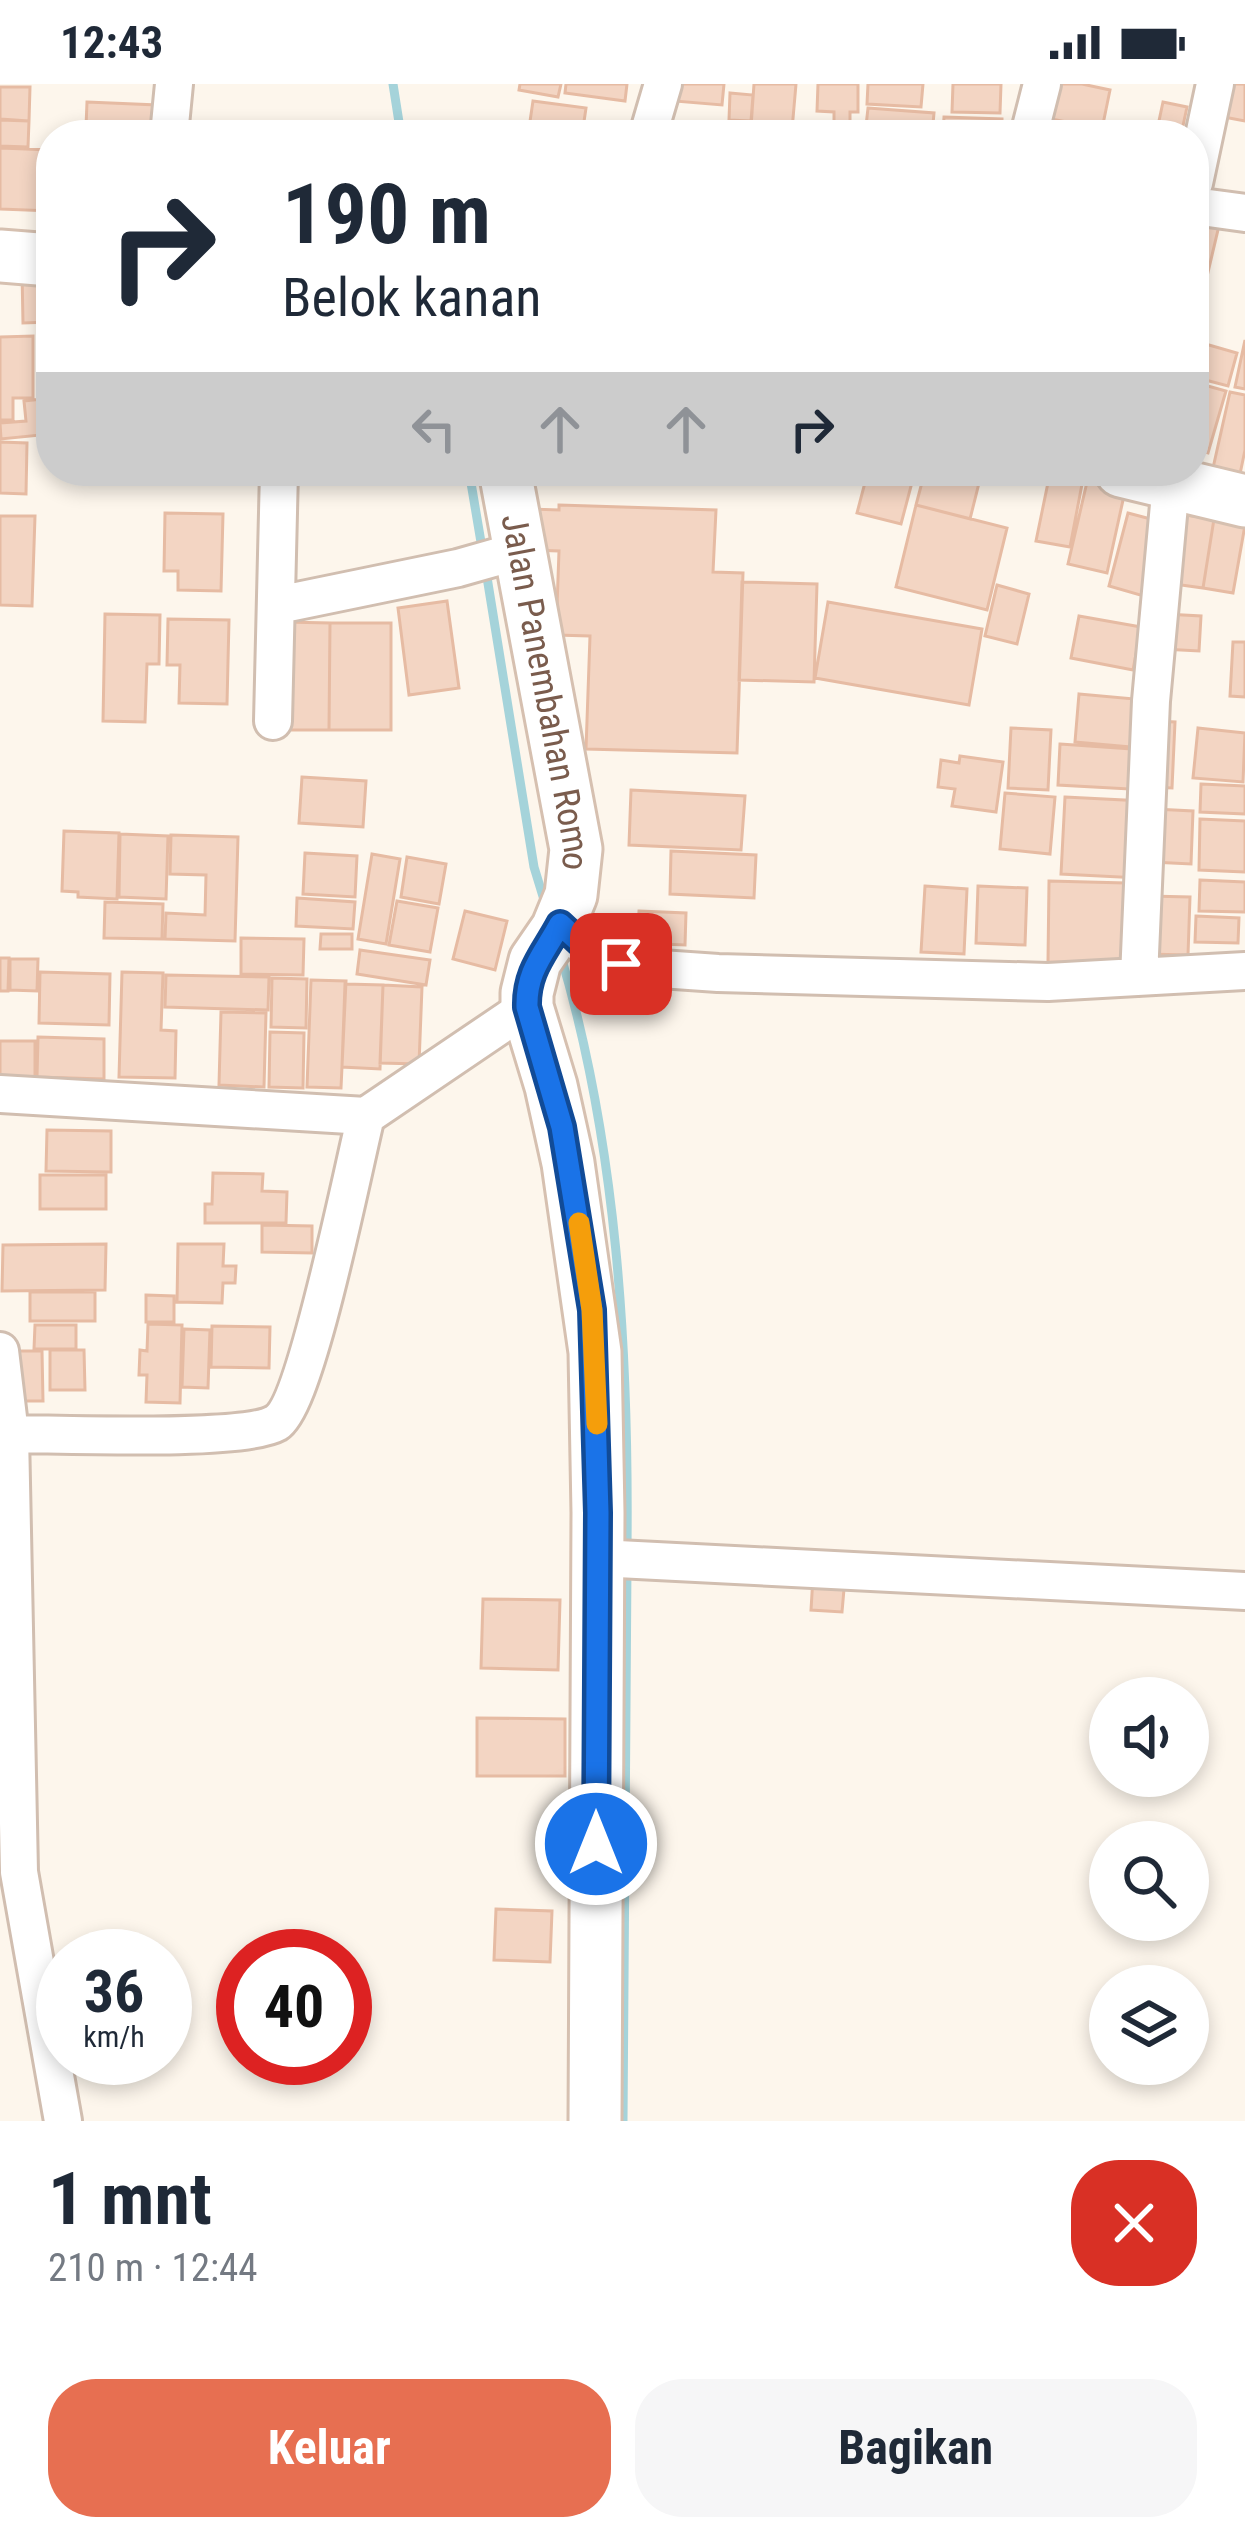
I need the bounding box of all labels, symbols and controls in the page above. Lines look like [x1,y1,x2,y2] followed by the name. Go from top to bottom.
[60,16,163,69] text: 12:43
[282,165,491,264] text: 190 m
[84,168,240,324] icon: right
[282,266,541,329] text: Belok kanan
[401,396,467,462] icon: left
[527,396,593,462] icon: ahead
[653,396,719,462] icon: ahead
[779,396,845,462] icon: right
[492,510,597,873] street label: Jalan Panembahan Romo
[570,913,672,1015] pin
[588,931,654,997] icon: arrive
[1089,1677,1209,2085] map controls
[1089,1677,1209,1797] button: sound
[533,1781,659,1907] position arrow
[1089,1821,1209,1941] button: search
[216,1929,372,2085] speed limit sign: 40
[84,1956,144,2027] text: 36
[1089,1965,1209,2085] button: layers
[83,2019,145,2054] text: km/h
[48,2157,212,2242] text: 1 mnt
[1071,2160,1197,2286] button: close
[48,2245,258,2291] text: 210 m · 12:44
[48,2379,611,2517] button: Keluar
[635,2379,1197,2517] button: Bagikan

